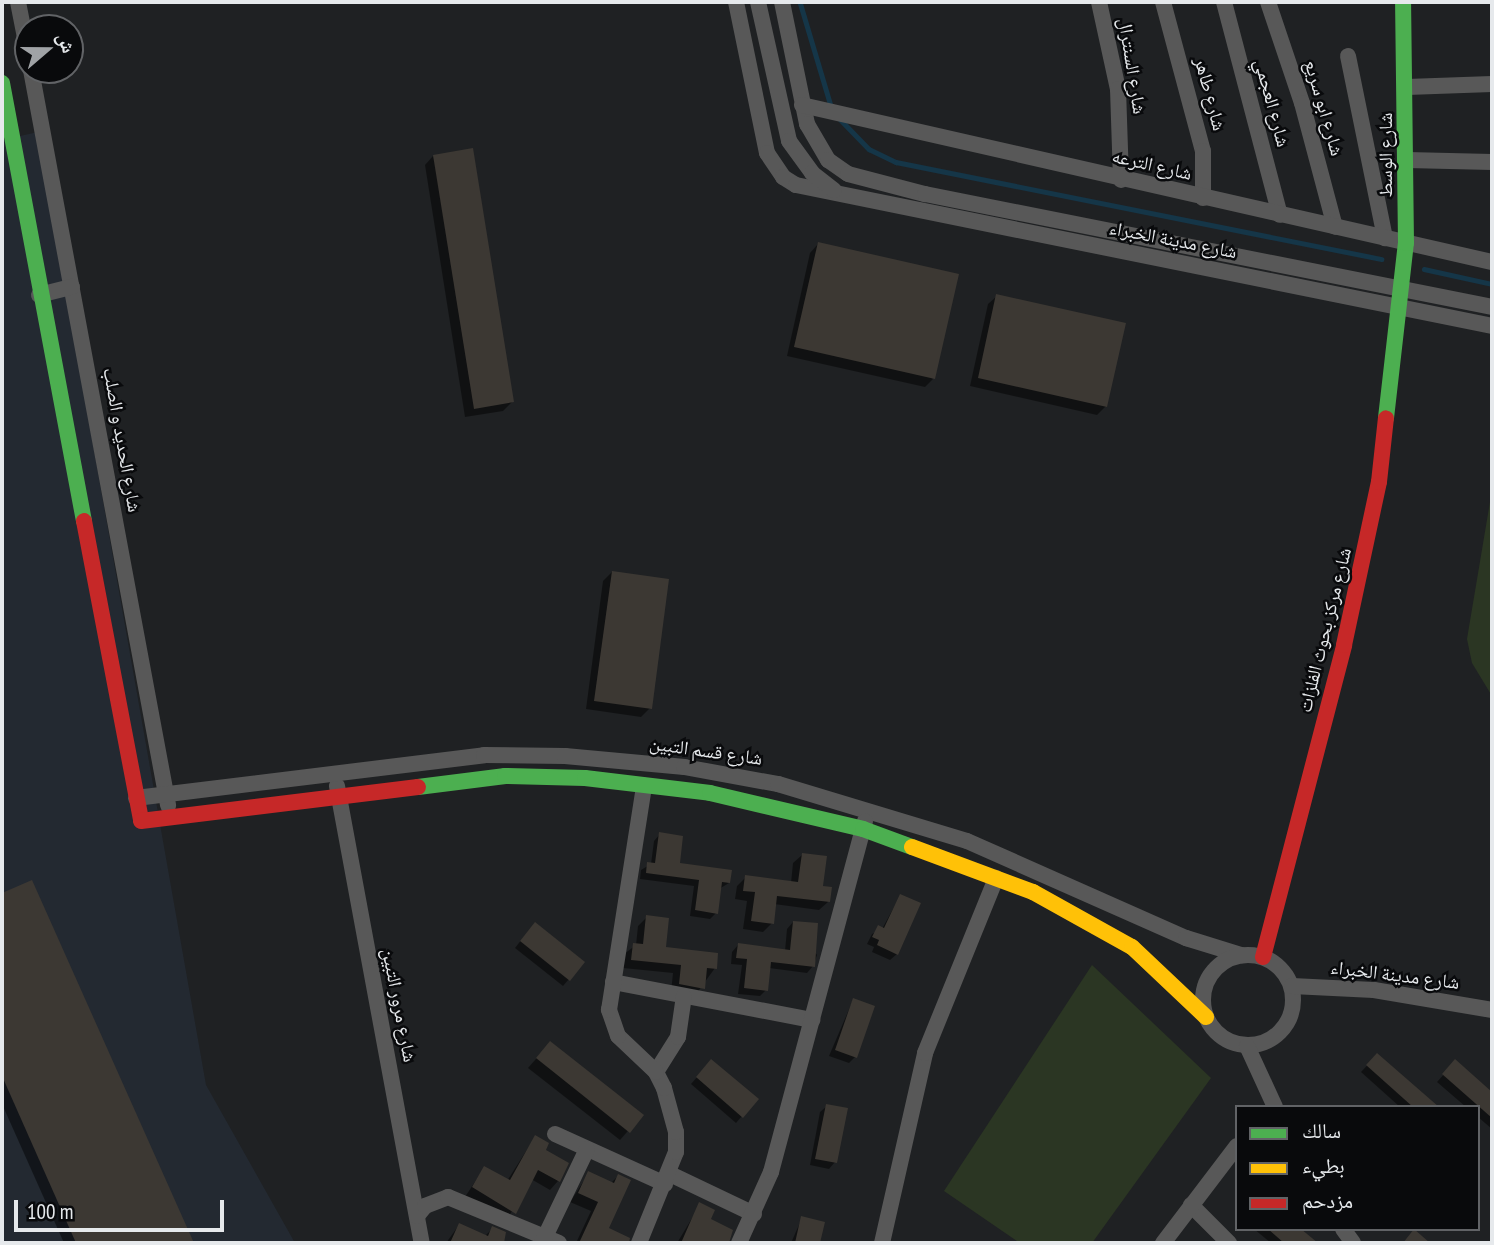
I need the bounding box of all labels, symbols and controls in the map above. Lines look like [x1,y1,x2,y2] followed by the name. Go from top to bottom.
[14,14,84,84] north arrow
[1113,16,1151,116] street label: شارع السنترال
[52,29,82,56] text: ش
[1189,55,1231,133] street label: شارع طاهر
[1249,57,1295,149] street label: شارع العجمي
[1299,57,1349,159] street label: شارع ابو سريع
[1375,113,1397,197] street label: شارع الوسط
[1110,145,1194,185] street label: شارع الترعه
[1107,216,1239,264] street label: شارع مدينة الخبراء
[98,366,146,514] street label: شارع الحديد و الصلب
[1294,545,1356,715] street label: شارع مركز بحوث الفلزات
[648,732,764,770] street label: شارع قسم التبين
[377,946,421,1064] street label: شارع مرور التبين
[1329,956,1461,994] street label: شارع مدينة الخبراء
[1235,1105,1480,1231] legend
[1302,1117,1341,1144] text: سالك
[1302,1152,1345,1179] text: بطيء
[18,1186,228,1230] scale bar
[1302,1187,1353,1214] text: مزدحم
[27,1198,73,1225] text: 100 m

